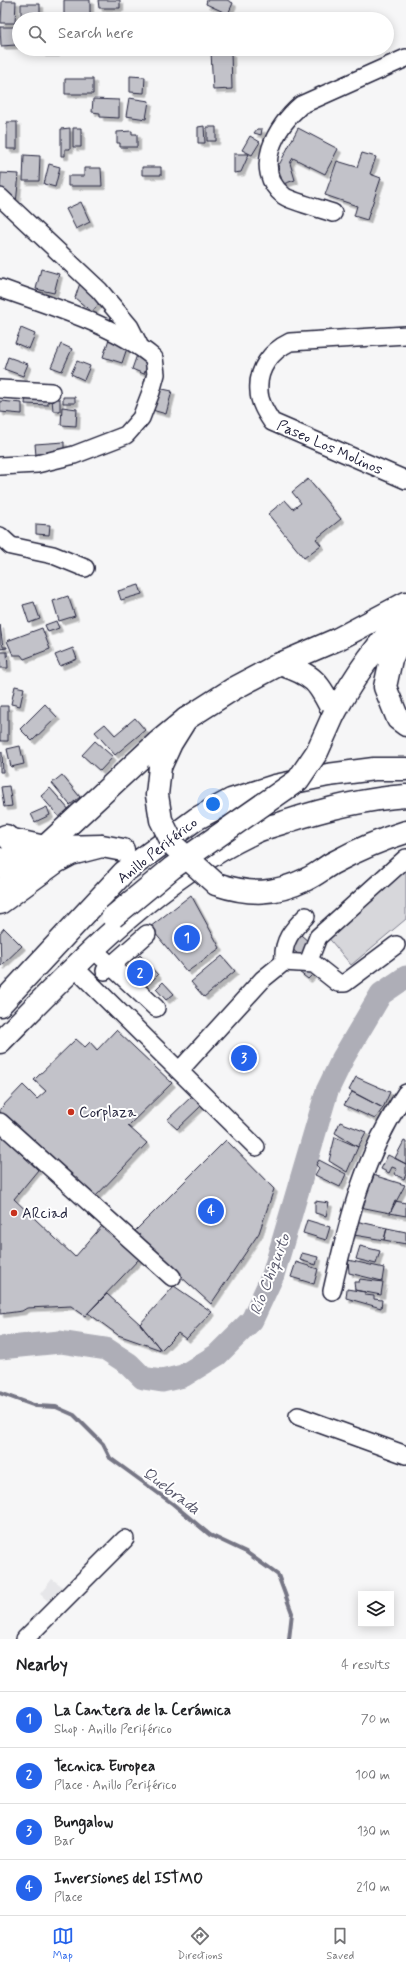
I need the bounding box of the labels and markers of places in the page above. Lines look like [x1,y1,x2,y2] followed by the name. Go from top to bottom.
[174,923,200,953] pin: 1
[127,958,153,988] pin: 2
[231,1043,257,1073] pin: 3
[79,1103,137,1123] place label: Corplaza
[66,1107,76,1117] marker: Corplaza
[198,1196,224,1226] pin: 4
[22,1204,68,1224] place label: ARciad
[9,1208,19,1218] marker: ARciad

